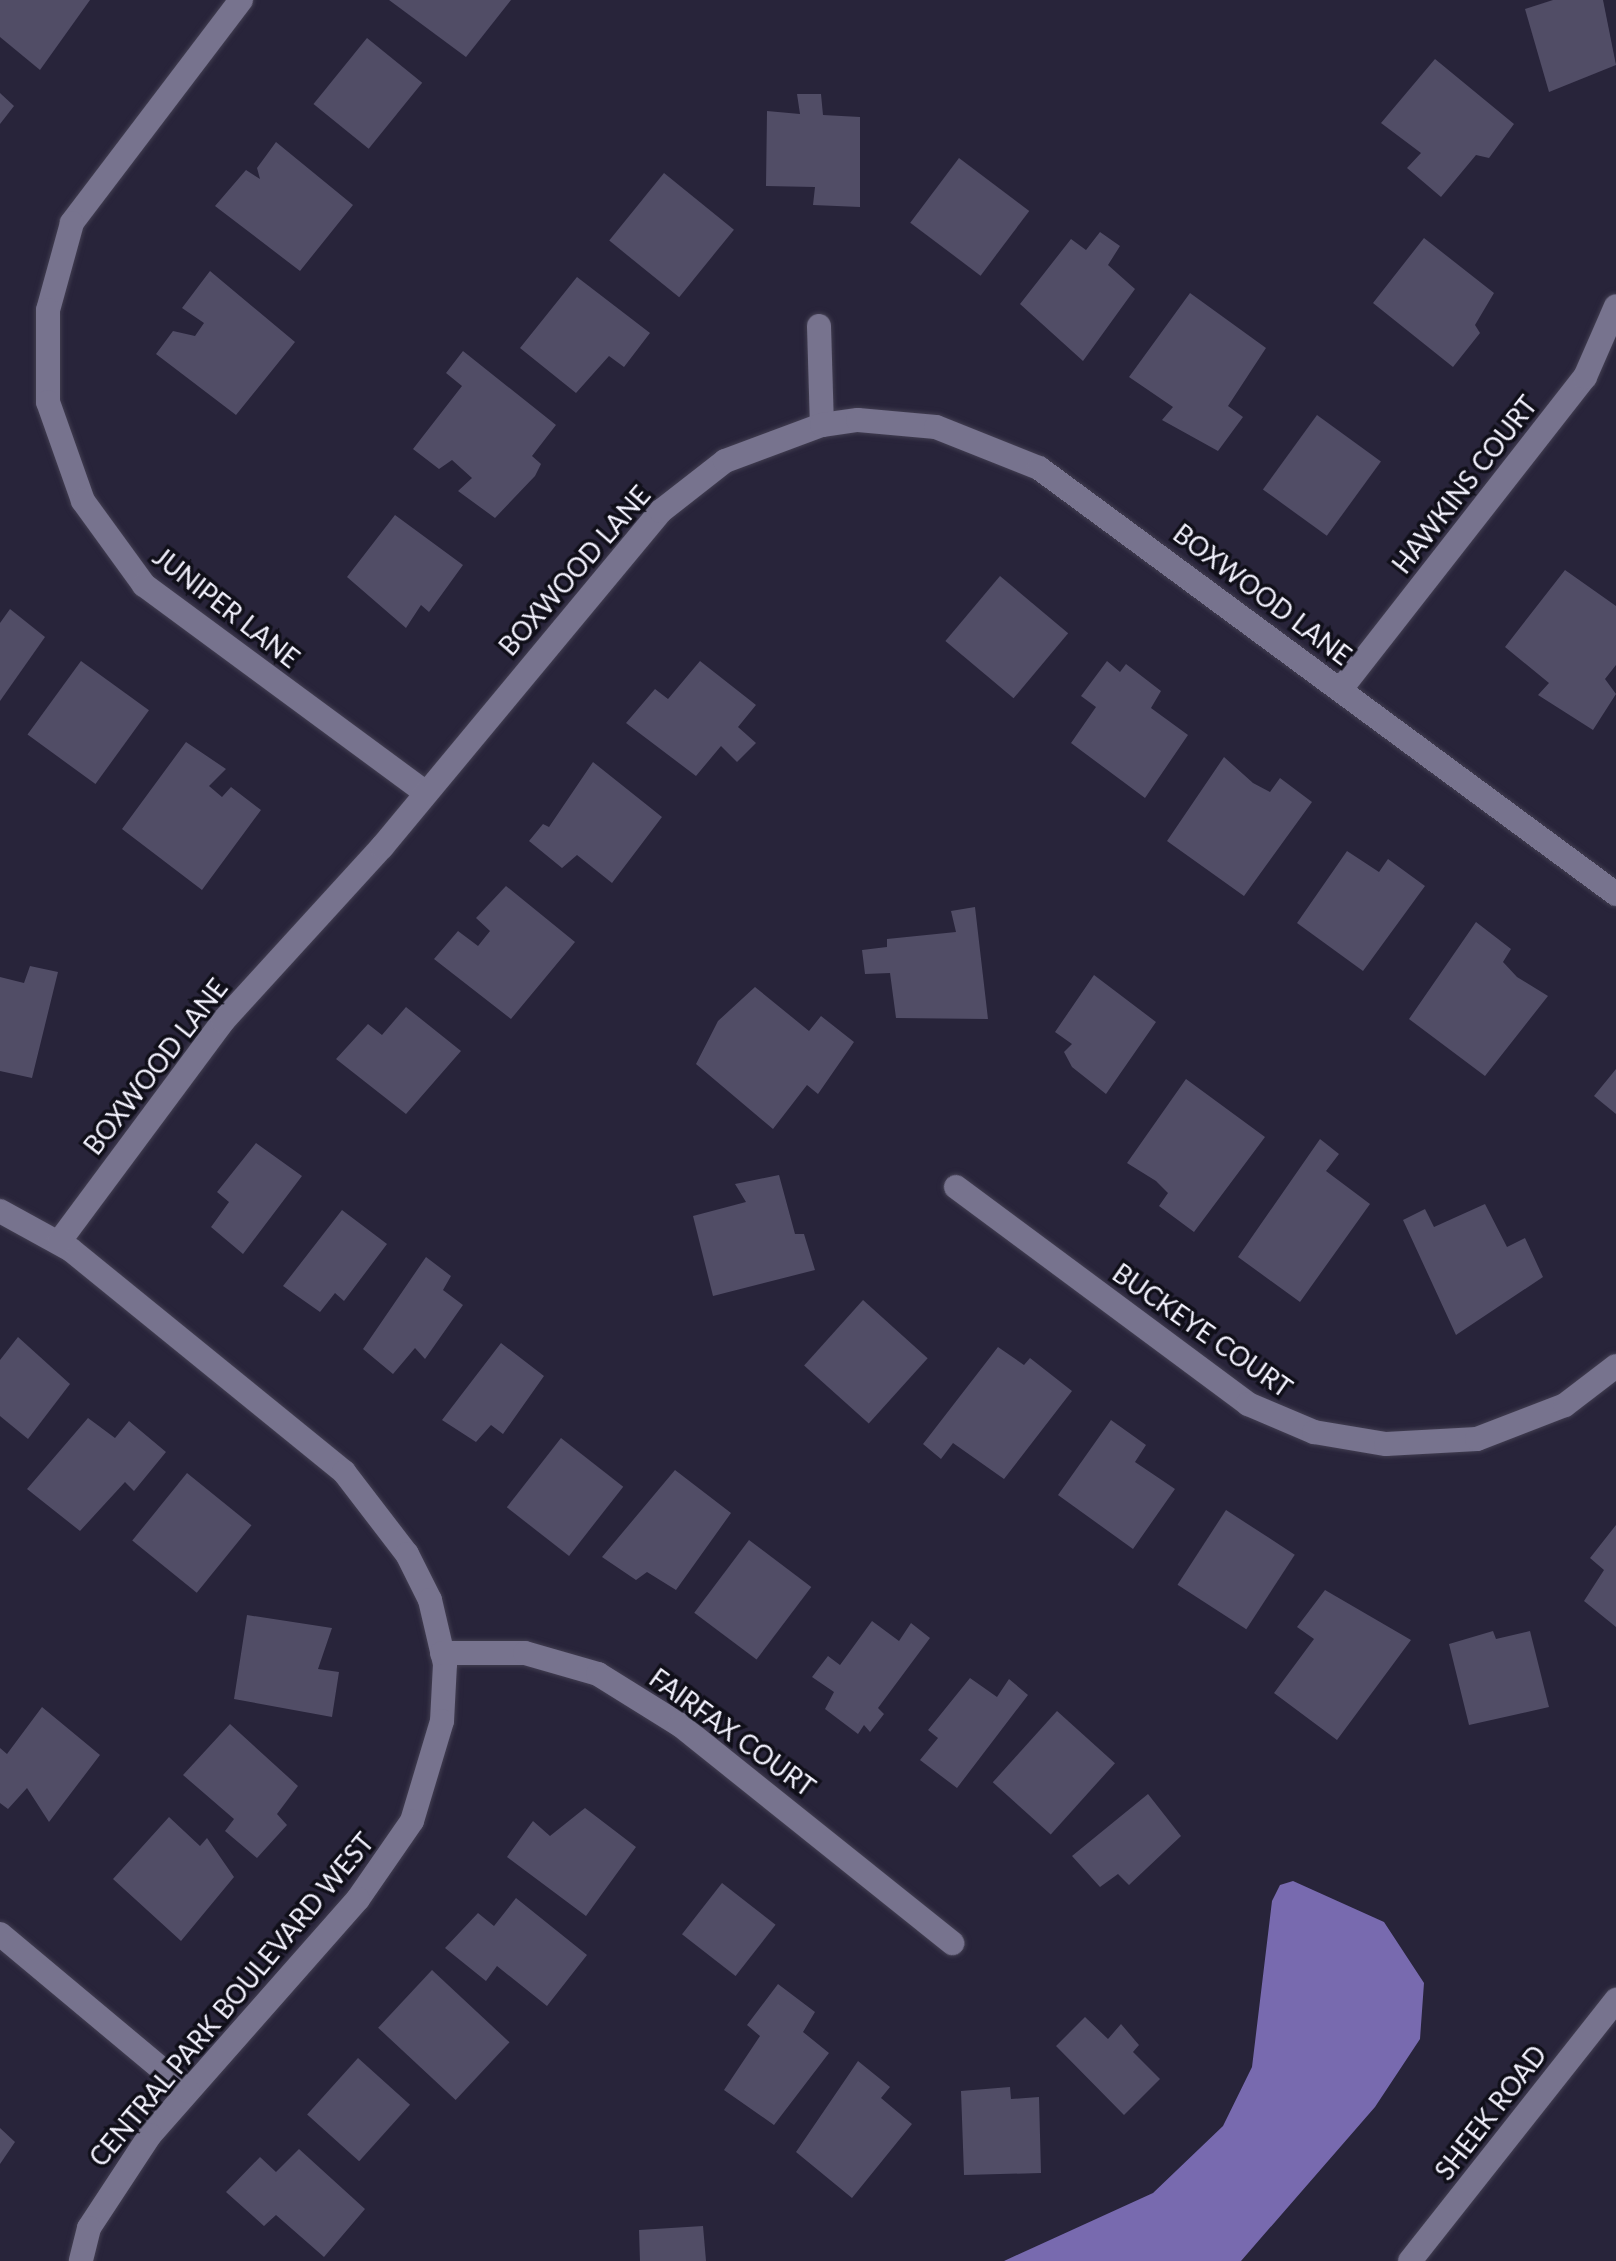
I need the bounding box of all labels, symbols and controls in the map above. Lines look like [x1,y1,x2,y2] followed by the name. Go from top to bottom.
[1386,390,1544,580] street label: HAWKINS COURT
[493,480,657,662] street label: BOXWOOD LANE
[1167,518,1357,672] street label: BOXWOOD LANE
[147,541,305,675] street label: JUNIPER LANE
[78,973,234,1161] street label: BOXWOOD LANE
[1106,1258,1298,1404] street label: BUCKEYE COURT
[643,1663,821,1803] street label: FAIRFAX COURT
[83,1827,381,2173] street label: CENTRAL PARK BOULEVARD WEST
[1429,2040,1553,2186] street label: SHEEK ROAD

